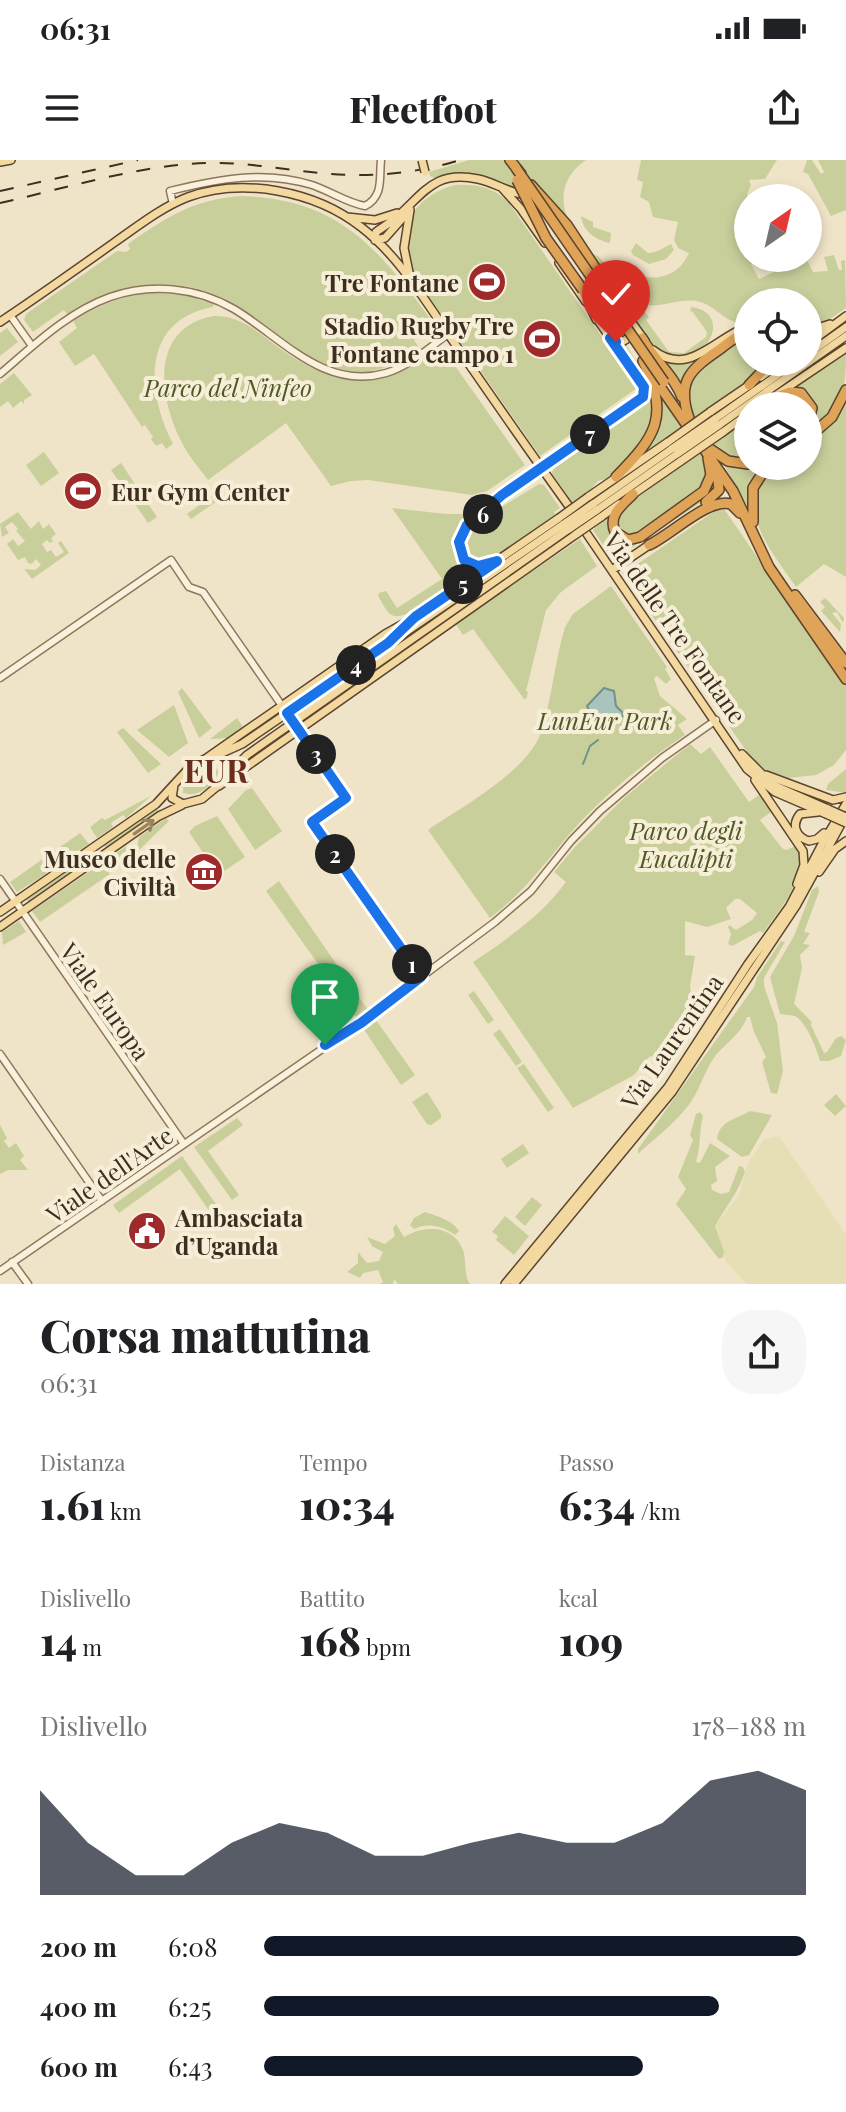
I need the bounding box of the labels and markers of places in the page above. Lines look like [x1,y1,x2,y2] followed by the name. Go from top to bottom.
[582,260,650,342] pin
[466,261,508,303] sports icon: Tre Fontane
[325,266,459,298] place label: Tre Fontane
[324,309,514,369] place label: Stadio Rugby Tre Fontane campo 1
[521,318,563,360] sports icon: Stadio Rugby Tre Fontane campo 1
[570,414,610,454] pin: 7
[62,470,104,512] sports icon: Eur Gym Center
[111,475,290,507] place label: Eur Gym Center
[463,494,503,534] pin: 6
[443,564,483,604] pin: 5
[336,645,376,685] pin: 4
[296,734,336,774] pin: 3
[315,834,355,874] pin: 2
[44,842,177,902] place label: Museo delle Civiltà
[183,851,225,893] museum icon: Museo delle Civiltà
[392,944,432,984] pin: 1
[291,963,359,1045] pin
[174,1201,304,1261] place label: Ambasciata d’Uganda
[126,1210,168,1252] public building icon: Ambasciata d’Uganda

